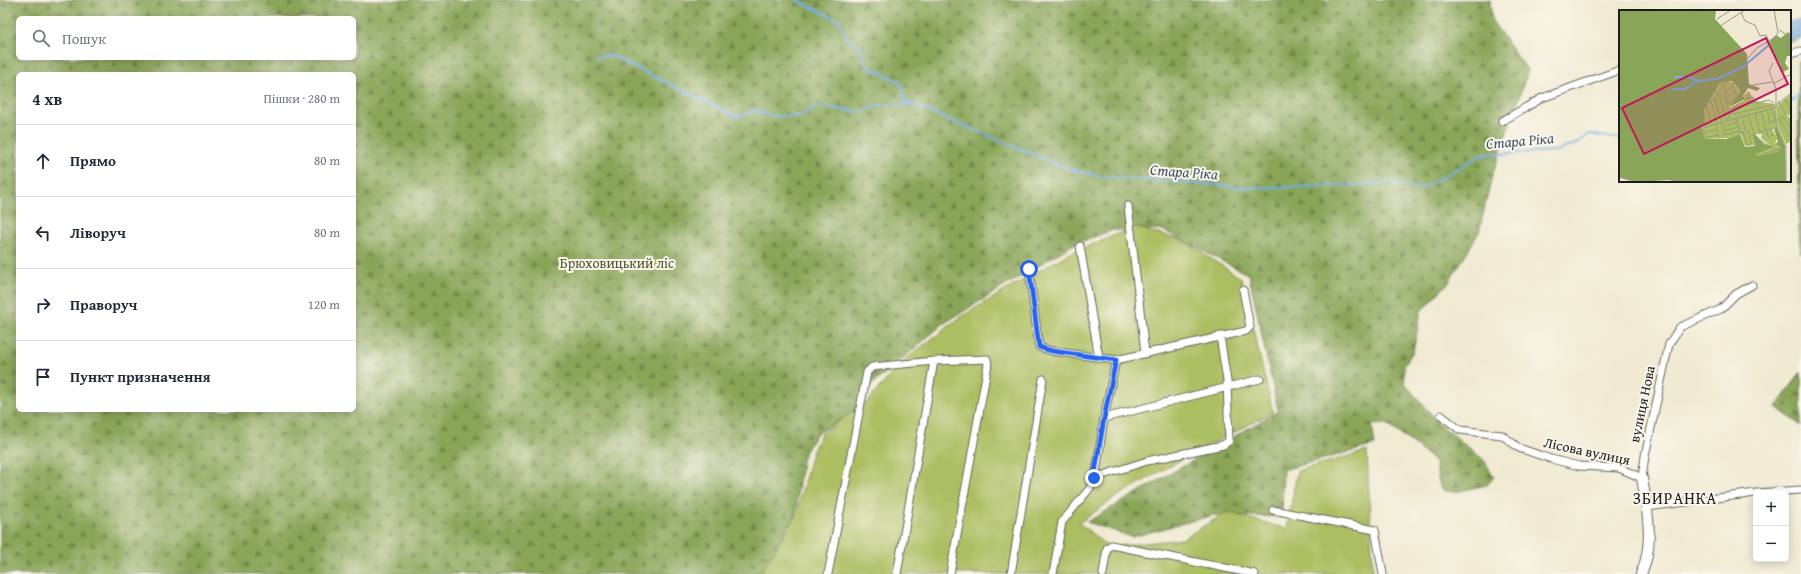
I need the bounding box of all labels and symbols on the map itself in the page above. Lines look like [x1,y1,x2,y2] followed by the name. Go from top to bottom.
[1619,10,1791,182] inset map
[1485,127,1555,154] water label: Стара Ріка
[1149,159,1219,184] water label: Стара Ріка
[560,253,674,273] park label: Брюховицький ліс
[1020,260,1038,278] route start
[1624,363,1660,444] street label: вулиця Нова
[1542,432,1632,470] street label: Лісова вулиця
[1085,469,1103,487] route end
[1633,486,1717,510] district label: ЗБИРАНКА

